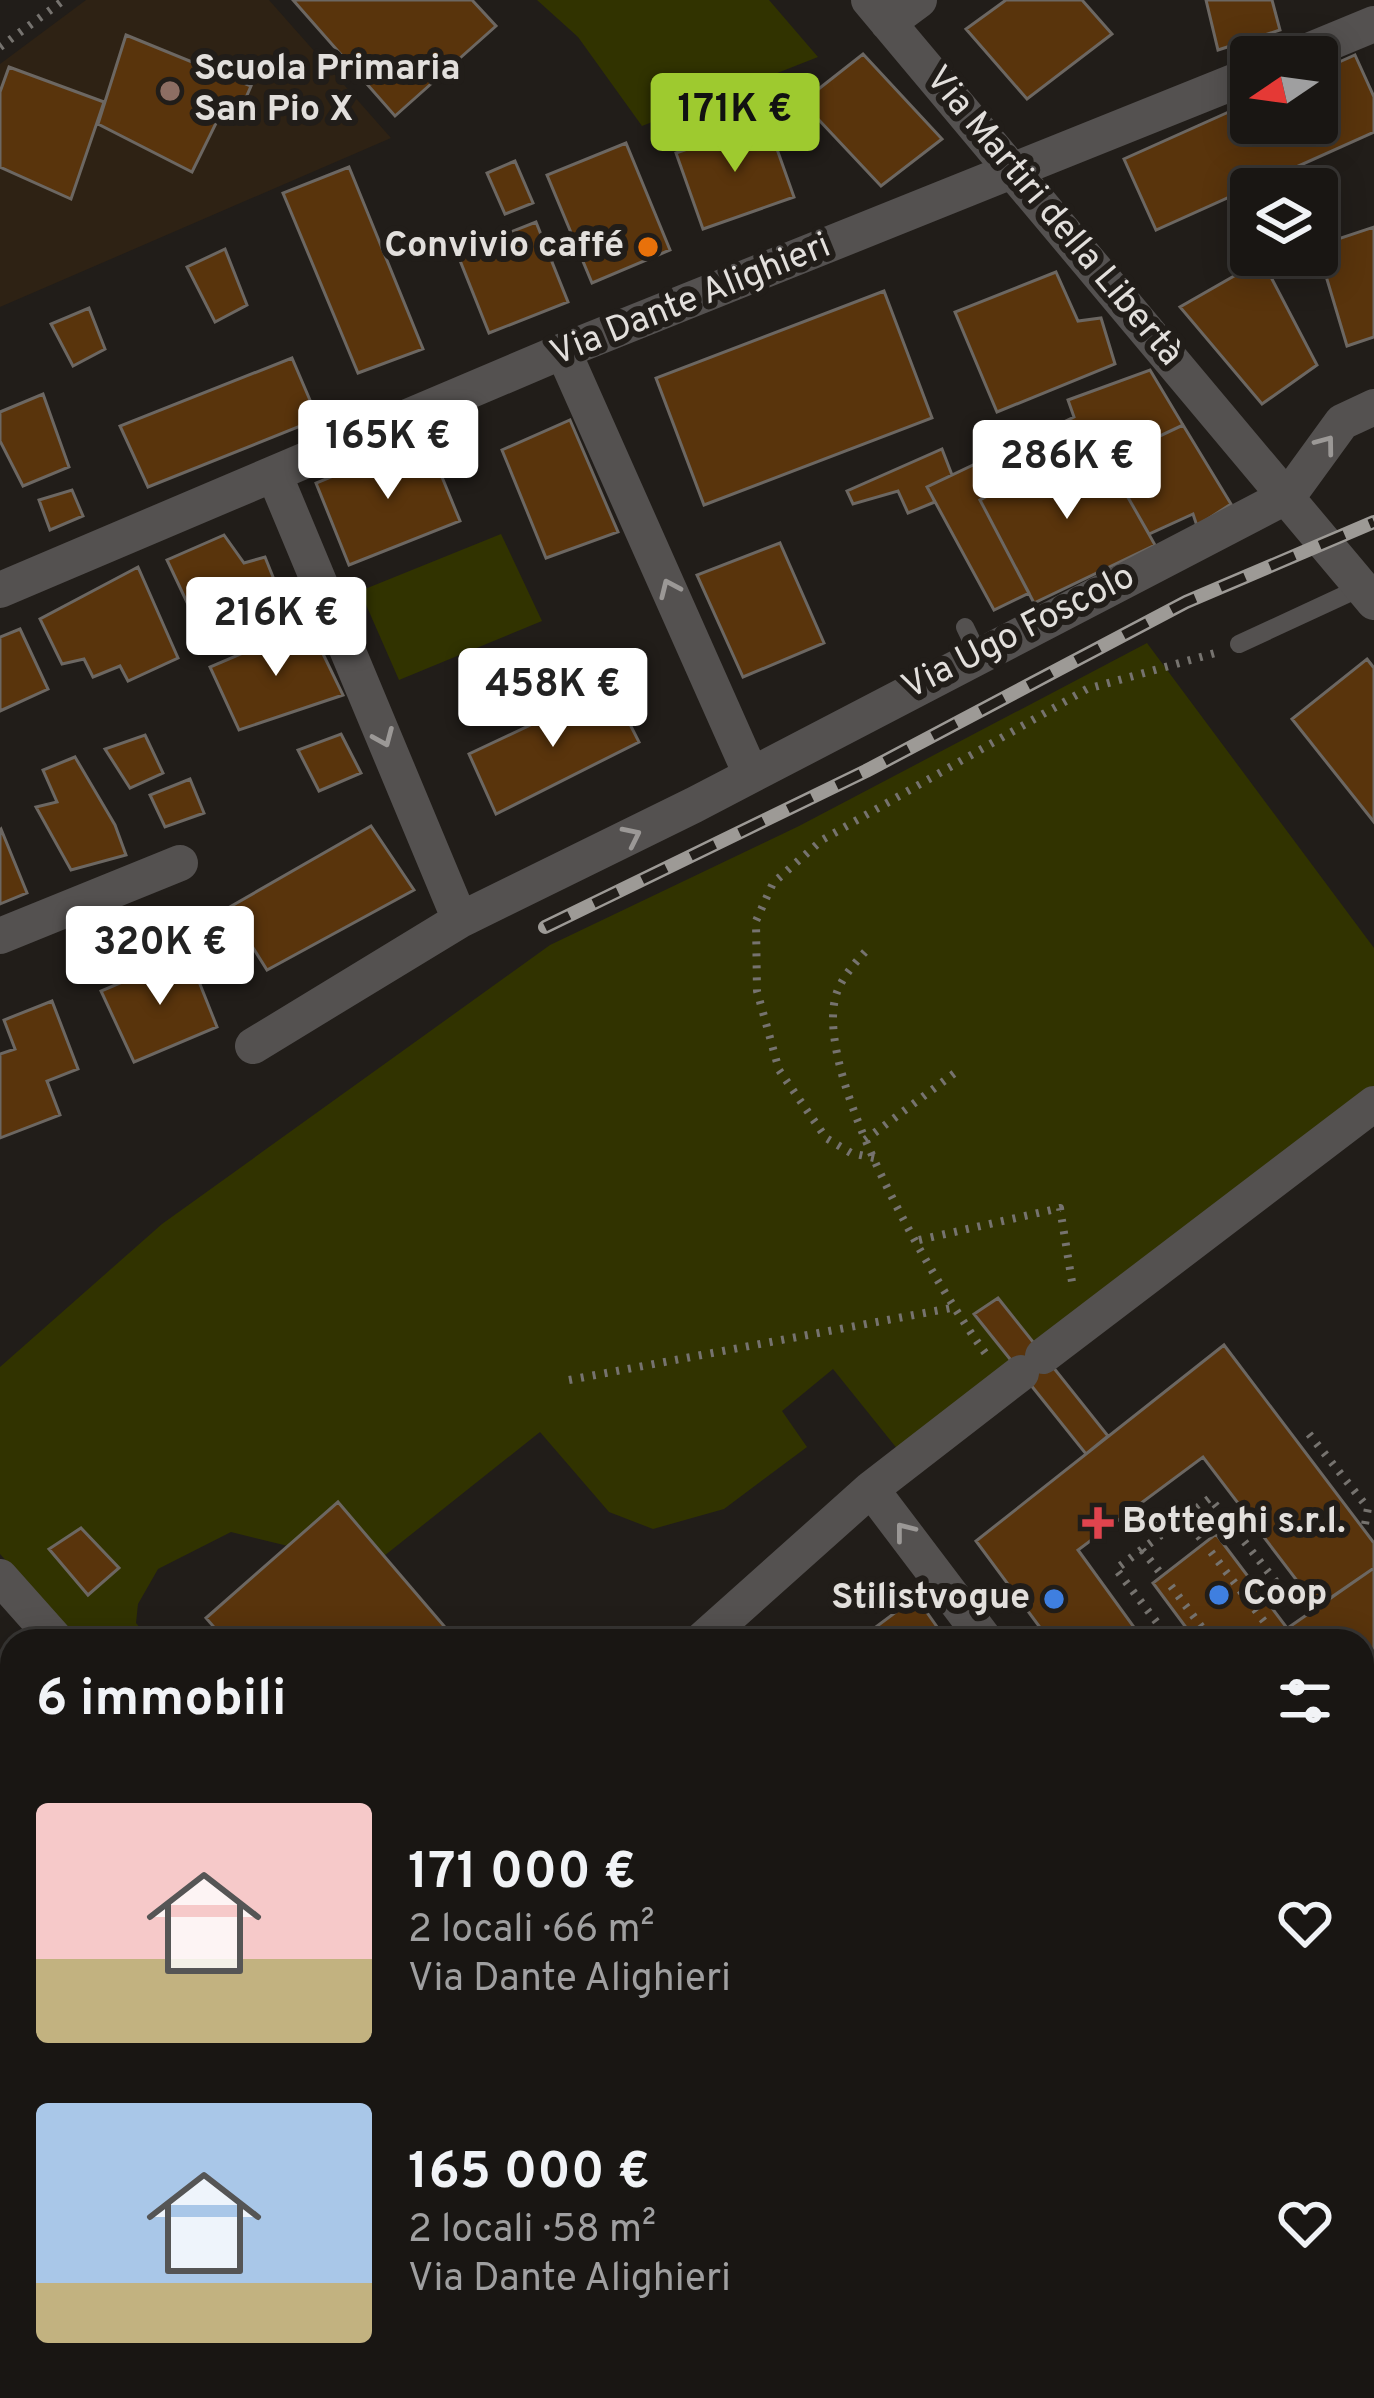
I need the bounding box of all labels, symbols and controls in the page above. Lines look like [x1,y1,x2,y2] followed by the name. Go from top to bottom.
[1230,36,1338,144] north arrow
[1230,36,1338,276] map controls
[194,47,461,134] place label: Scuola Primaria San Pio X
[914,58,1192,376] street label: Via Martiri della Libertà
[637,73,833,175] pin: 171K €
[157,78,183,104] marker: Scuola Primaria San Pio X
[678,87,792,136] text: 171K €
[1230,168,1338,276] button: layers
[384,224,624,270] place label: Convivio caffé
[544,224,838,378] street label: Via Dante Alighieri
[635,234,661,260] marker: Convivio caffé
[290,400,486,502] pin: 165K €
[325,414,451,463] text: 165K €
[969,420,1165,522] pin: 286K €
[1000,434,1134,483] text: 286K €
[1311,436,1333,457] one-way arrow
[895,555,1143,711] street label: Via Ugo Foscolo
[178,577,374,679] pin: 216K €
[659,579,683,601] one-way arrow
[213,591,339,640] text: 216K €
[455,648,651,750] pin: 458K €
[485,662,621,711] text: 458K €
[370,726,394,747] one-way arrow
[620,827,642,850] one-way arrow
[62,906,258,1008] pin: 320K €
[93,920,227,969] text: 320K €
[1122,1500,1346,1546] place label: Botteghi s.r.l.
[1085,1510,1111,1536] marker: Botteghi s.r.l.
[897,1522,918,1544] one-way arrow
[1243,1572,1327,1618] place label: Coop
[831,1576,1030,1622] place label: Stilistvogue
[1206,1582,1232,1608] marker: Coop
[1041,1586,1067,1612] marker: Stilistvogue
[1272,1668,1338,1734] icon: filters
[36,1669,286,1734] text: 6 immobili
[408,1842,636,1907] text: 171 000 €
[132,1851,276,1995] icon: home
[1272,1890,1338,1956] icon: heart
[408,1907,655,1956] text: 2 locali · 66 m²
[408,1956,731,2005] text: Via Dante Alighieri
[408,2142,650,2207] text: 165 000 €
[132,2151,276,2295] icon: home
[1272,2190,1338,2256] icon: heart
[408,2207,656,2256] text: 2 locali · 58 m²
[408,2256,731,2305] text: Via Dante Alighieri

